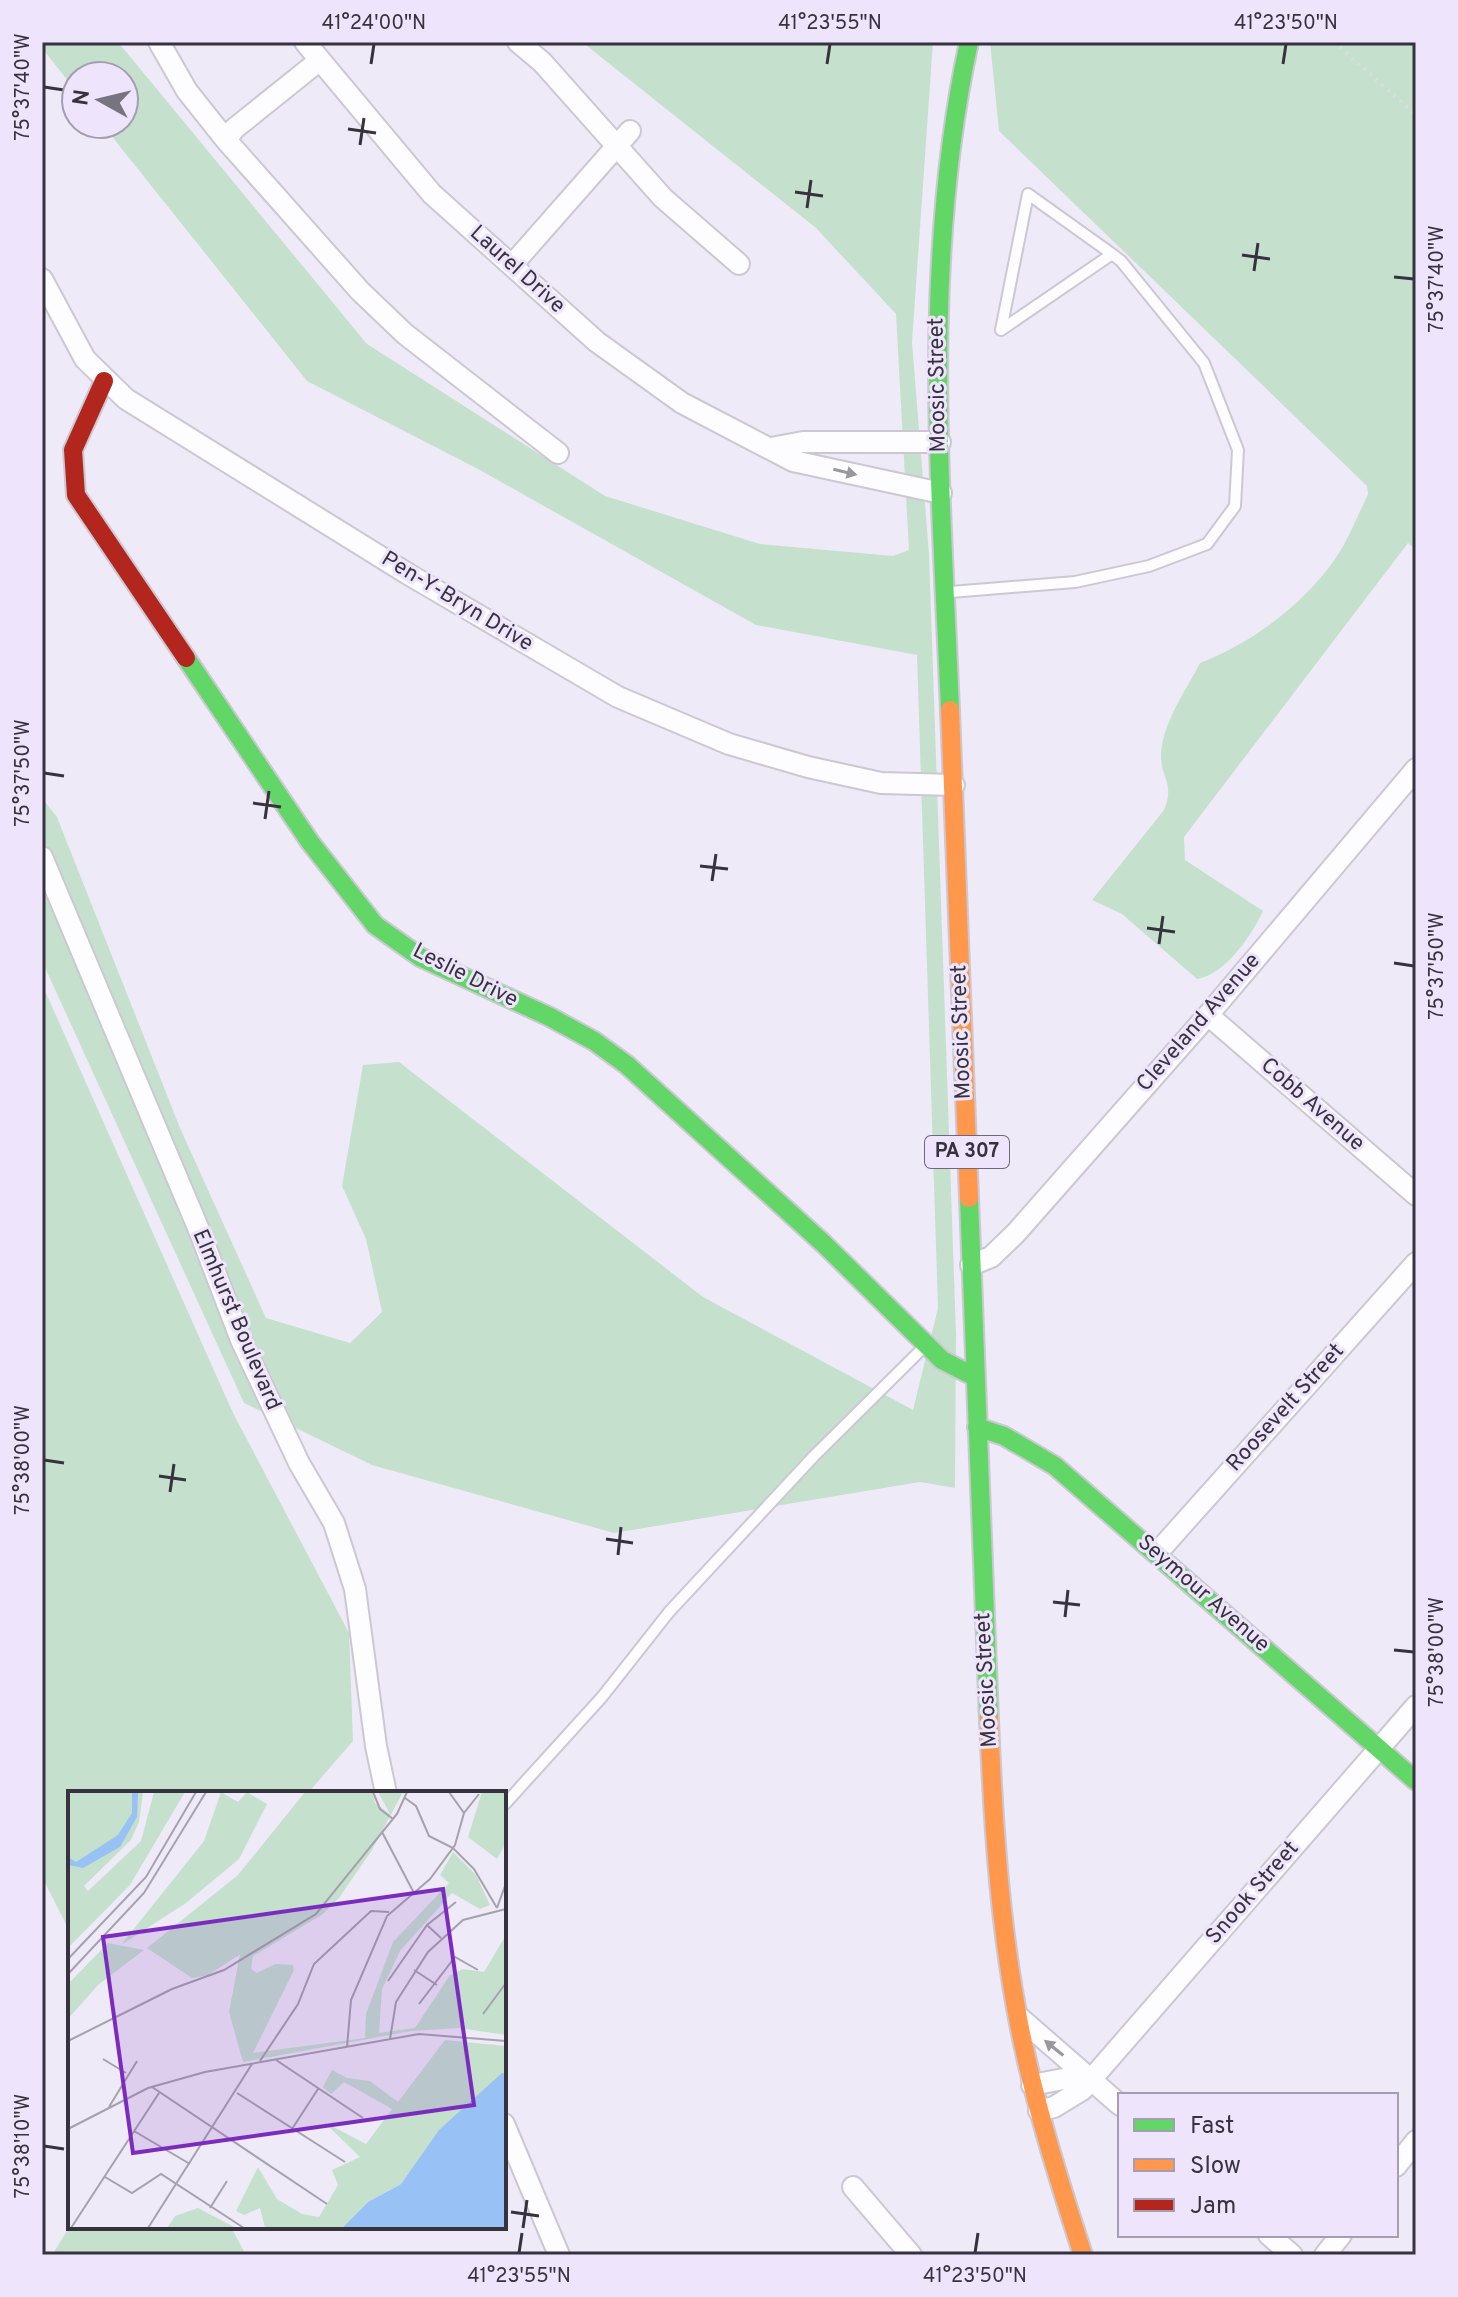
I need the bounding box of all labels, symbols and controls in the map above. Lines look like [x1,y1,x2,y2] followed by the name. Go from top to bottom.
[322,11,426,37] text: 41°24'00"N
[778,11,882,37] text: 41°23'55"N
[1234,11,1338,37] text: 41°23'50"N
[11,33,37,141] text: 75°37'40"W
[60,60,140,140] north arrow
[68,88,97,107] text: N
[464,220,570,320] street label: Laurel Drive
[1425,225,1451,333] text: 75°37'40"W
[923,317,953,453] street label: Moosic Street
[832,466,857,479] one-way arrow
[376,546,538,658] street label: Pen-Y-Bryn Drive
[11,719,37,827] text: 75°37'50"W
[1425,912,1451,1020] text: 75°37'50"W
[408,938,522,1014] street label: Leslie Drive
[1131,948,1267,1098] street label: Cleveland Avenue
[946,964,978,1100] street label: Moosic Street
[1254,1052,1370,1158] street label: Cobb Avenue
[925,1136,1009,1168] road number: PA 307
[186,1225,286,1415] street label: Elmhurst Boulevard
[1221,1338,1351,1478] street label: Roosevelt Street
[11,1405,37,1515] text: 75°38'00"W
[1131,1529,1275,1659] street label: Seymour Avenue
[1425,1597,1451,1707] text: 75°38'00"W
[970,1612,1004,1748] street label: Moosic Street
[68,1791,506,2229] inset map
[1201,1836,1305,1950] street label: Snook Street
[1044,2040,1064,2057] one-way arrow
[1118,2093,1398,2237] legend
[11,2094,37,2198] text: 75°38'10"W
[1190,2112,1234,2142] text: Fast
[1190,2152,1241,2182] text: Slow
[1190,2192,1236,2222] text: Jam
[467,2264,571,2290] text: 41°23'55"N
[923,2264,1027,2290] text: 41°23'50"N

